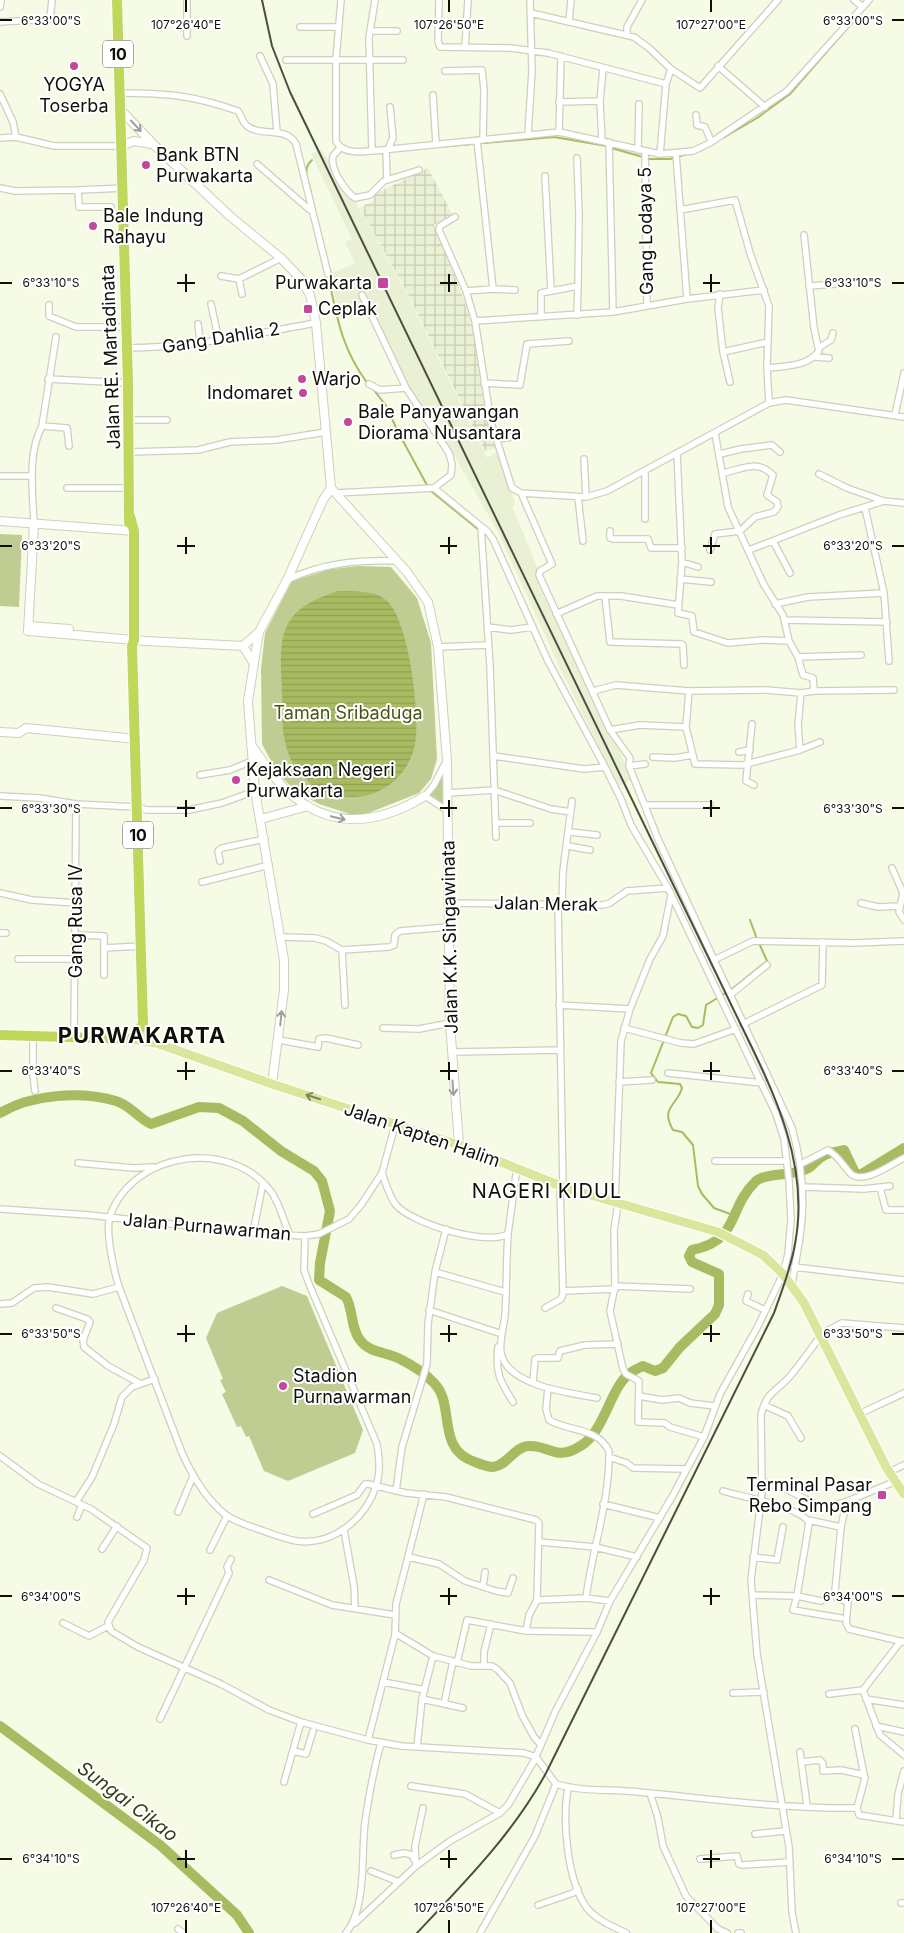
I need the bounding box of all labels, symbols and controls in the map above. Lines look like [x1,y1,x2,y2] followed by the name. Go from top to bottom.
[21,13,81,28] text: 6°33'00"S
[823,13,883,28] text: 6°33'00"S
[151,17,221,32] text: 107°26'40"E
[414,17,484,32] text: 107°26'50"E
[676,17,746,32] text: 107°27'00"E
[103,41,133,68] road number: 10
[68,60,80,72] marker: YOGYA Toserba
[39,74,109,116] place label: YOGYA Toserba
[130,120,142,133] one-way arrow
[156,144,253,186] place label: Bank BTN Purwakarta
[140,159,152,171] marker: Bank BTN Purwakarta
[634,167,657,295] street label: Gang Lodaya 5
[103,205,204,247] place label: Bale Indung Rahayu
[87,220,99,232] marker: Bale Indung Rahayu
[97,264,124,450] street label: Jalan RE. Martadinata
[275,272,372,293] place label: Purwakarta
[22,275,80,290] text: 6°33'10"S
[824,275,882,290] text: 6°33'10"S
[376,276,390,290] marker: Purwakarta
[318,298,377,319] place label: Ceplak
[302,303,314,315] marker: Ceplak
[161,318,281,357] street label: Gang Dahlia 2
[312,368,361,389] place label: Warjo
[296,373,308,385] marker: Warjo
[207,382,293,403] place label: Indomaret
[297,387,309,399] marker: Indomaret
[358,401,521,443] place label: Bale Panyawangan Diorama Nusantara
[342,416,354,428] marker: Bale Panyawangan Diorama Nusantara
[21,538,81,553] text: 6°33'20"S
[823,538,883,553] text: 6°33'20"S
[273,702,423,723] park label: Taman Sribaduga
[246,759,395,801] place label: Kejaksaan Negeri Purwakarta
[230,774,242,786] marker: Kejaksaan Negeri Purwakarta
[21,801,81,816] text: 6°33'30"S
[823,801,883,816] text: 6°33'30"S
[330,814,346,823] one-way arrow
[123,822,153,848] road number: 10
[437,840,462,1034] street label: Jalan K.K. Singawinata
[65,864,86,978] street label: Gang Rusa IV
[494,892,598,915] street label: Jalan Merak
[276,1011,286,1027] one-way arrow
[58,1022,226,1048] district label: PURWAKARTA
[21,1063,81,1078] text: 6°33'40"S
[823,1063,883,1078] text: 6°33'40"S
[449,1080,458,1096] one-way arrow
[305,1092,321,1102] one-way arrow
[341,1098,503,1171] street label: Jalan Kapten Halim
[472,1179,622,1203] district label: NAGERI KIDUL
[122,1209,292,1244] street label: Jalan Purnawarman
[21,1326,81,1341] text: 6°33'50"S
[823,1326,883,1341] text: 6°33'50"S
[293,1365,411,1407] place label: Stadion Purnawarman
[277,1380,289,1392] marker: Stadion Purnawarman
[746,1474,872,1516] place label: Terminal Pasar Rebo Simpang
[876,1489,888,1501] marker: Terminal Pasar Rebo Simpang
[21,1589,81,1604] text: 6°34'00"S
[823,1589,883,1604] text: 6°34'00"S
[73,1756,182,1847] water label: Sungai Cikao
[22,1851,80,1866] text: 6°34'10"S
[824,1851,882,1866] text: 6°34'10"S
[151,1900,221,1915] text: 107°26'40"E
[414,1900,484,1915] text: 107°26'50"E
[676,1900,746,1915] text: 107°27'00"E

